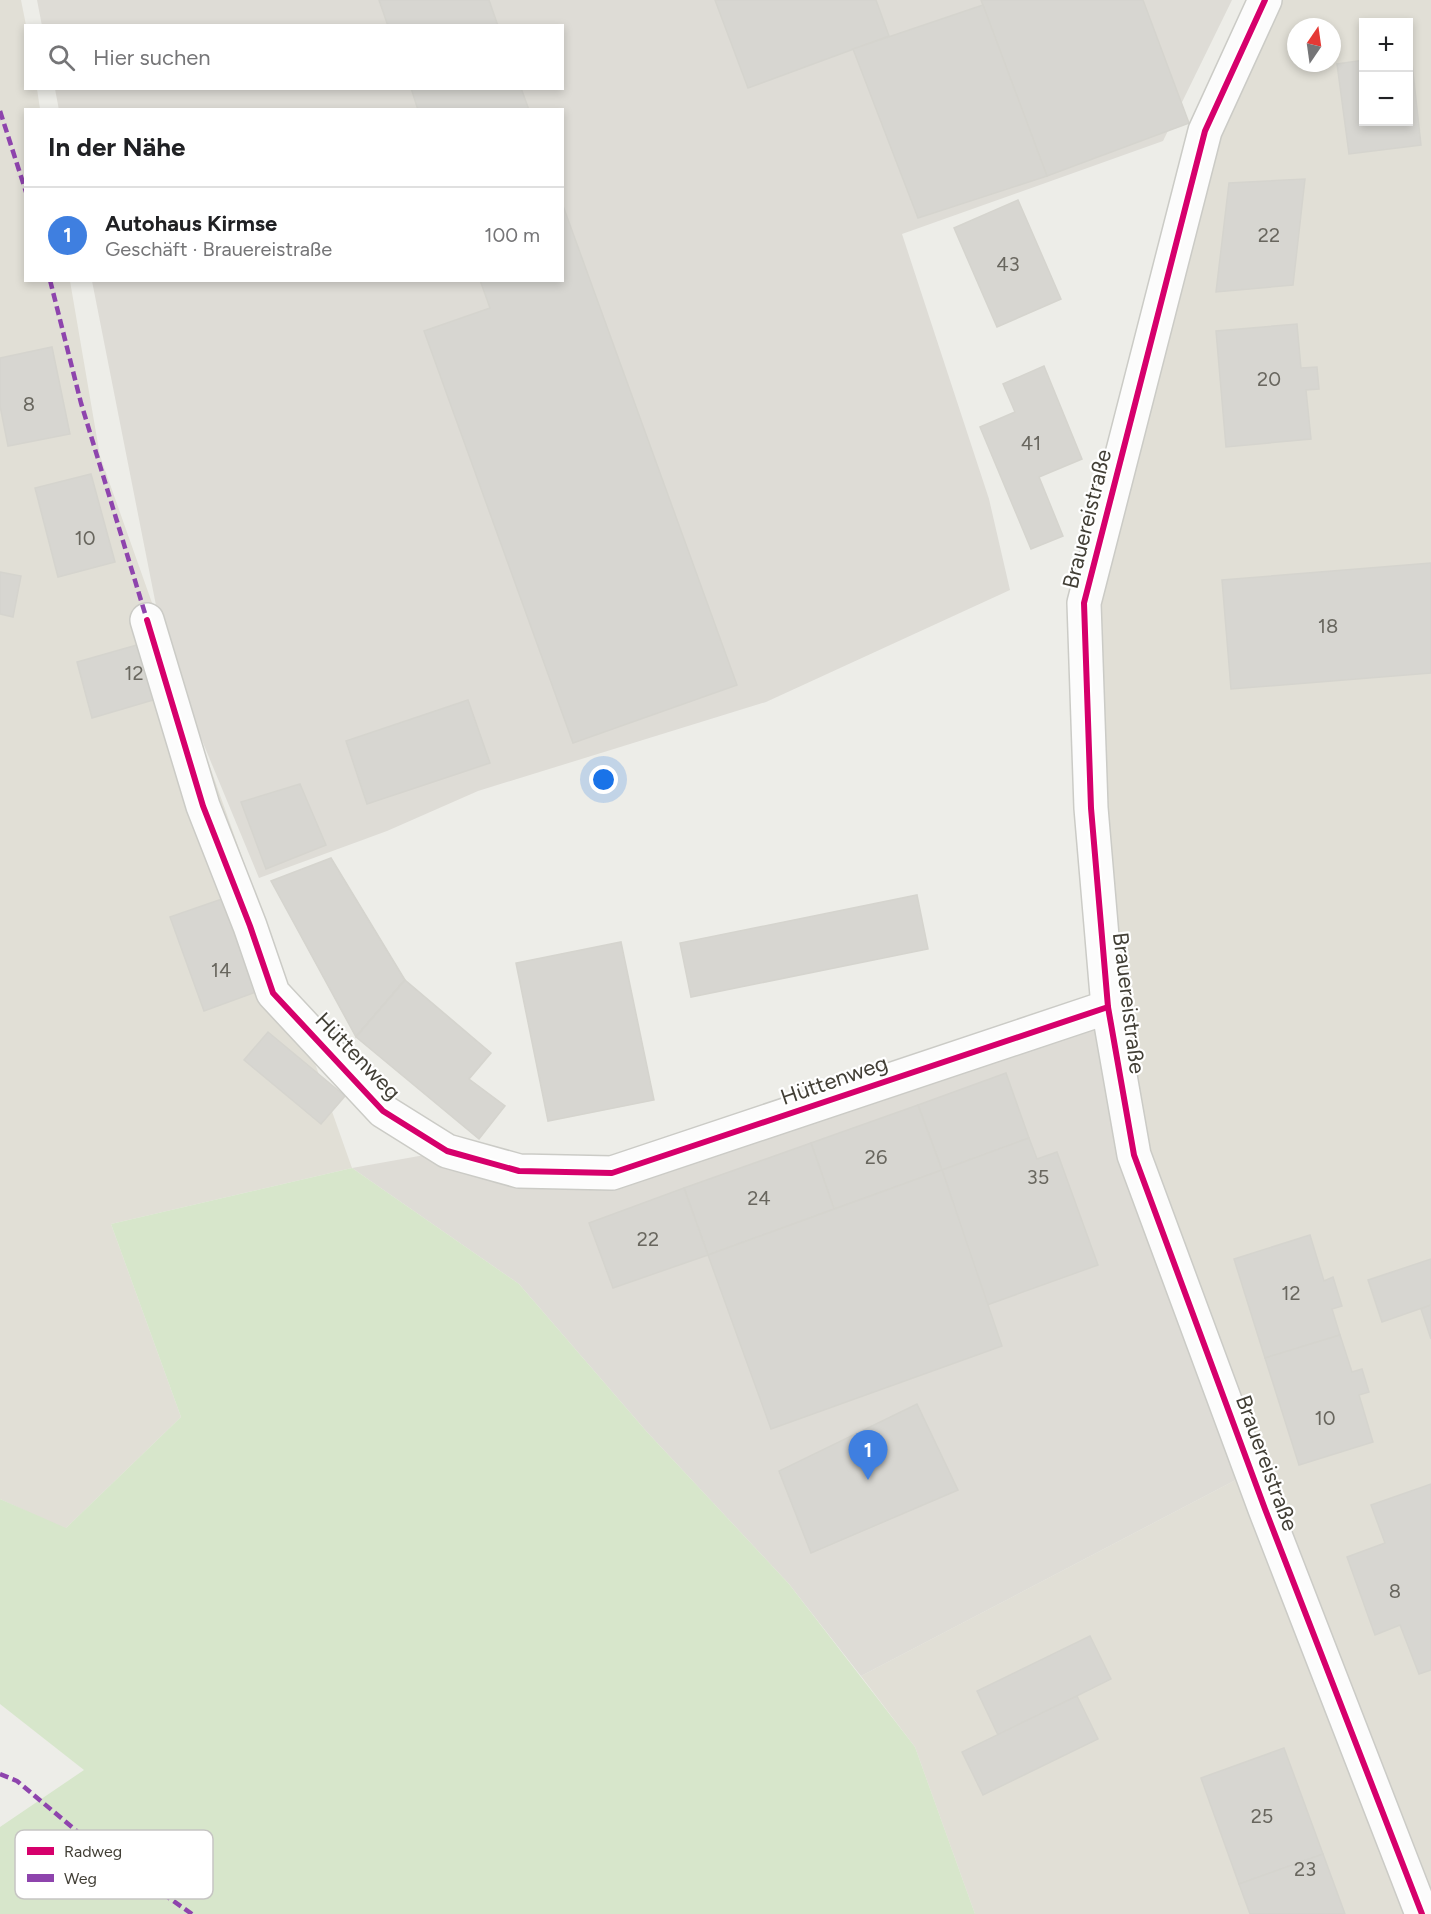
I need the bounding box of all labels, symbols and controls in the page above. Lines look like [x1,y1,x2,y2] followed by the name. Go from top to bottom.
[1287,18,1341,72] north arrow
[1359,18,1413,126] map controls
[1359,18,1413,72] button: +
[24,24,564,90] search box
[45,41,78,74] icon: search
[93,44,211,71] text: Hier suchen
[1359,72,1413,126] button: −
[48,131,185,163] text: In der Nähe
[105,210,277,237] text: Autohaus Kirmse
[63,223,72,247] text: 1
[484,223,540,247] text: 100 m
[1258,223,1280,247] house number: 22
[105,237,332,261] text: Geschäft · Brauereistraße
[996,252,1020,276] house number: 43
[1257,367,1281,391] house number: 20
[23,392,35,416] house number: 8
[1021,431,1041,455] house number: 41
[1057,447,1117,591] street label: Brauereistraße
[74,526,96,550] house number: 10
[1318,614,1338,638] house number: 18
[124,661,144,685] house number: 12
[589,765,618,794] your location
[1107,931,1151,1075] street label: Brauereistraße
[211,958,231,982] house number: 14
[310,1007,406,1105] street label: Hüttenweg
[777,1049,891,1111] street label: Hüttenweg
[865,1145,887,1169] house number: 26
[1027,1165,1049,1189] house number: 35
[747,1186,771,1210] house number: 24
[637,1227,659,1251] house number: 22
[1281,1281,1301,1305] house number: 12
[1230,1391,1304,1535] street label: Brauereistraße
[1314,1406,1336,1430] house number: 10
[848,1430,888,1480] pin: 1
[1389,1579,1401,1603] house number: 8
[1251,1804,1273,1828] house number: 25
[15,1830,213,1899] legend
[64,1842,122,1861] text: Radweg
[1294,1857,1316,1881] house number: 23
[64,1869,97,1888] text: Weg

